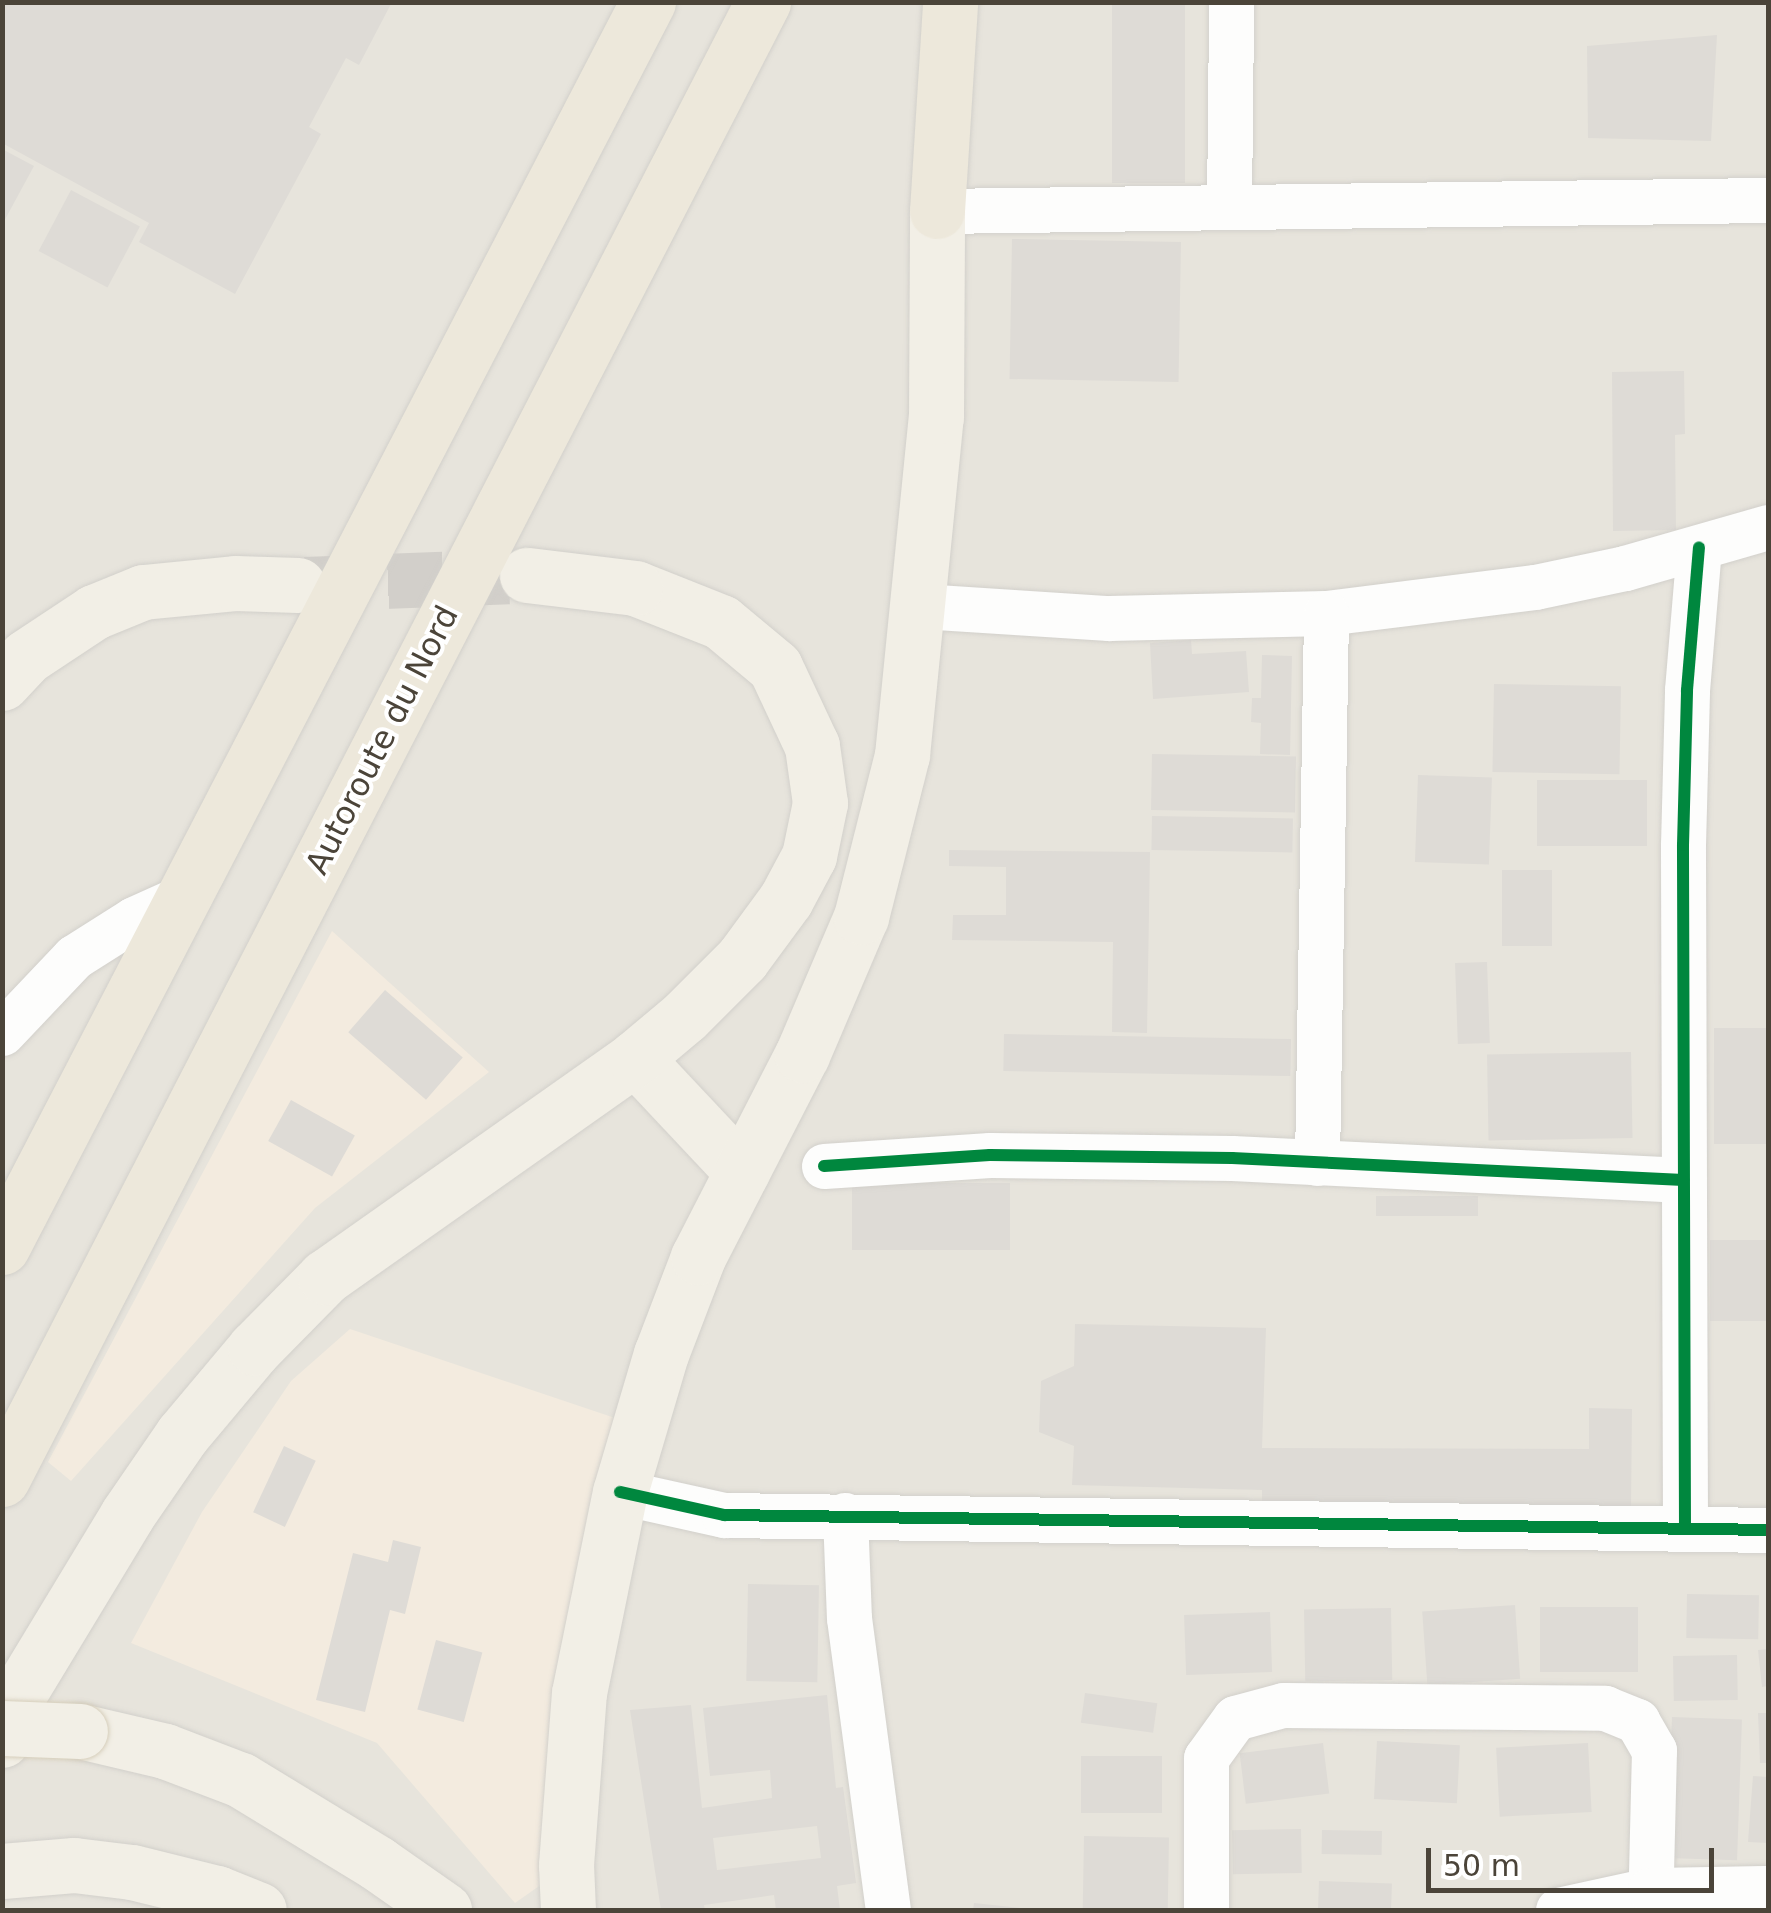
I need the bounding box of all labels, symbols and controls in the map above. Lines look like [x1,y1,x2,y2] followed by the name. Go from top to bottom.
[298,599,466,881] street label: Autoroute du Nord
[1431,1828,1718,1890] scale bar
[1443,1848,1520,1883] text: 50 m

